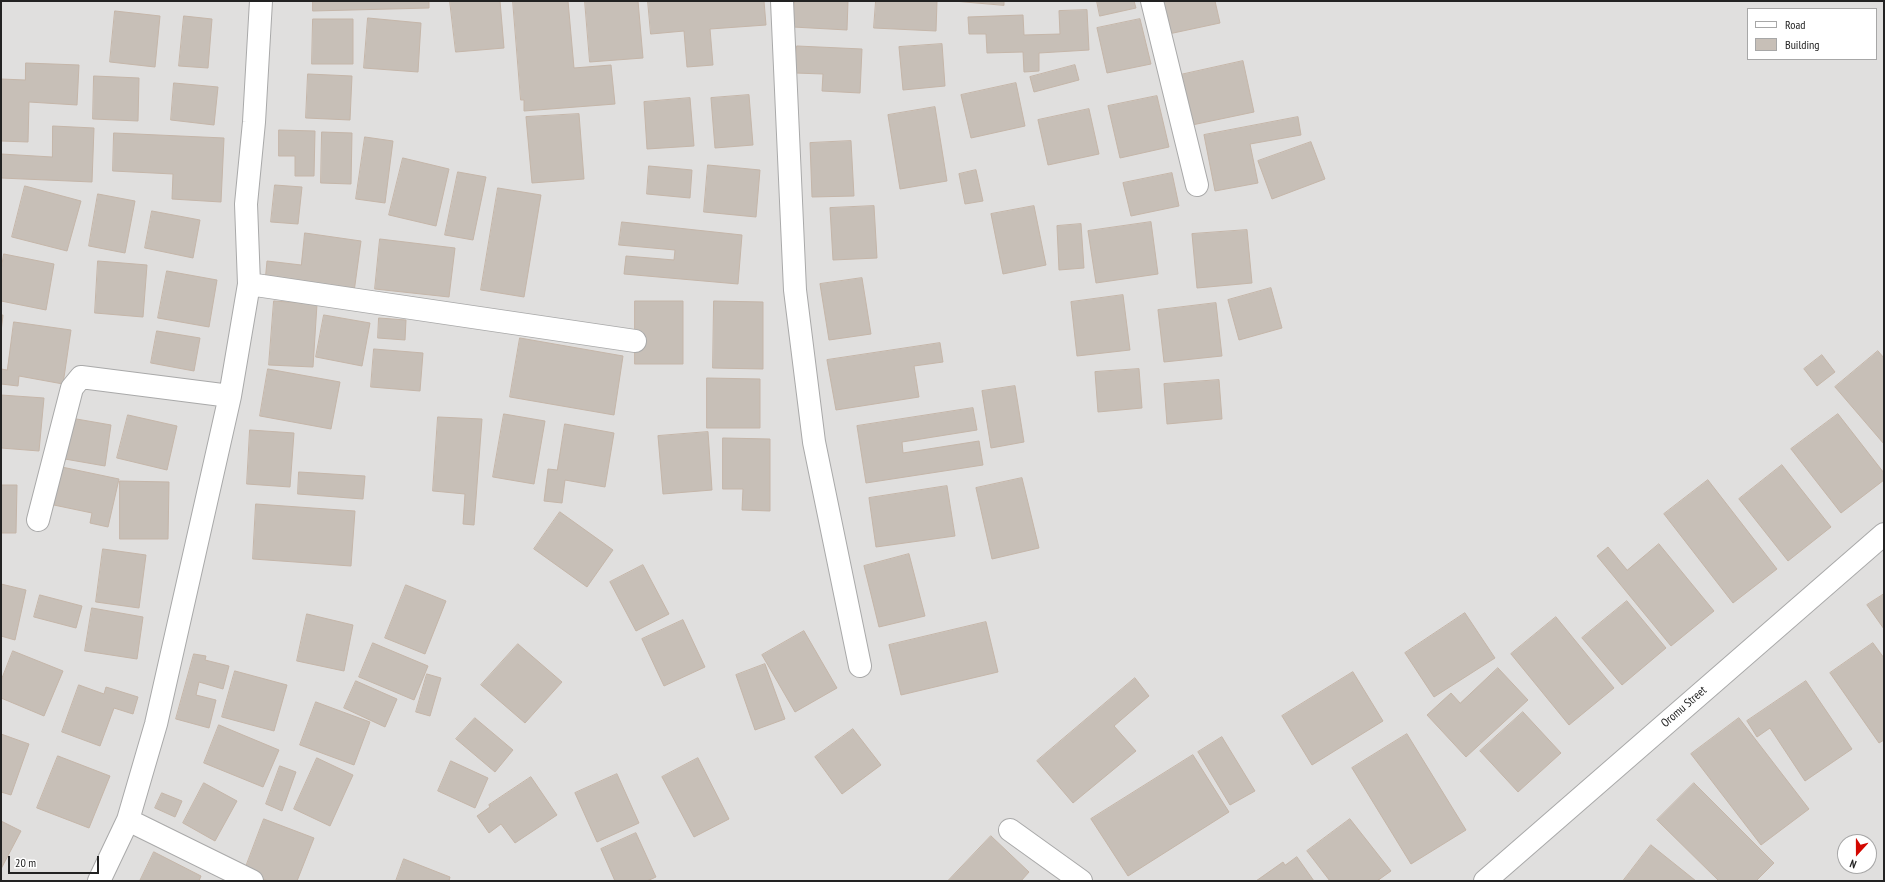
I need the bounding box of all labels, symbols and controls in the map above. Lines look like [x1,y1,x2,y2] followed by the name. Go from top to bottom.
[1747,8,1877,60] legend
[1785,17,1805,32] text: Road
[1785,37,1820,52] text: Building
[1658,683,1710,731] street label: Oromu Street
[1837,834,1877,874] north arrow
[10,848,101,874] scale bar
[15,855,36,870] text: 20 m
[1848,857,1858,872] text: N

